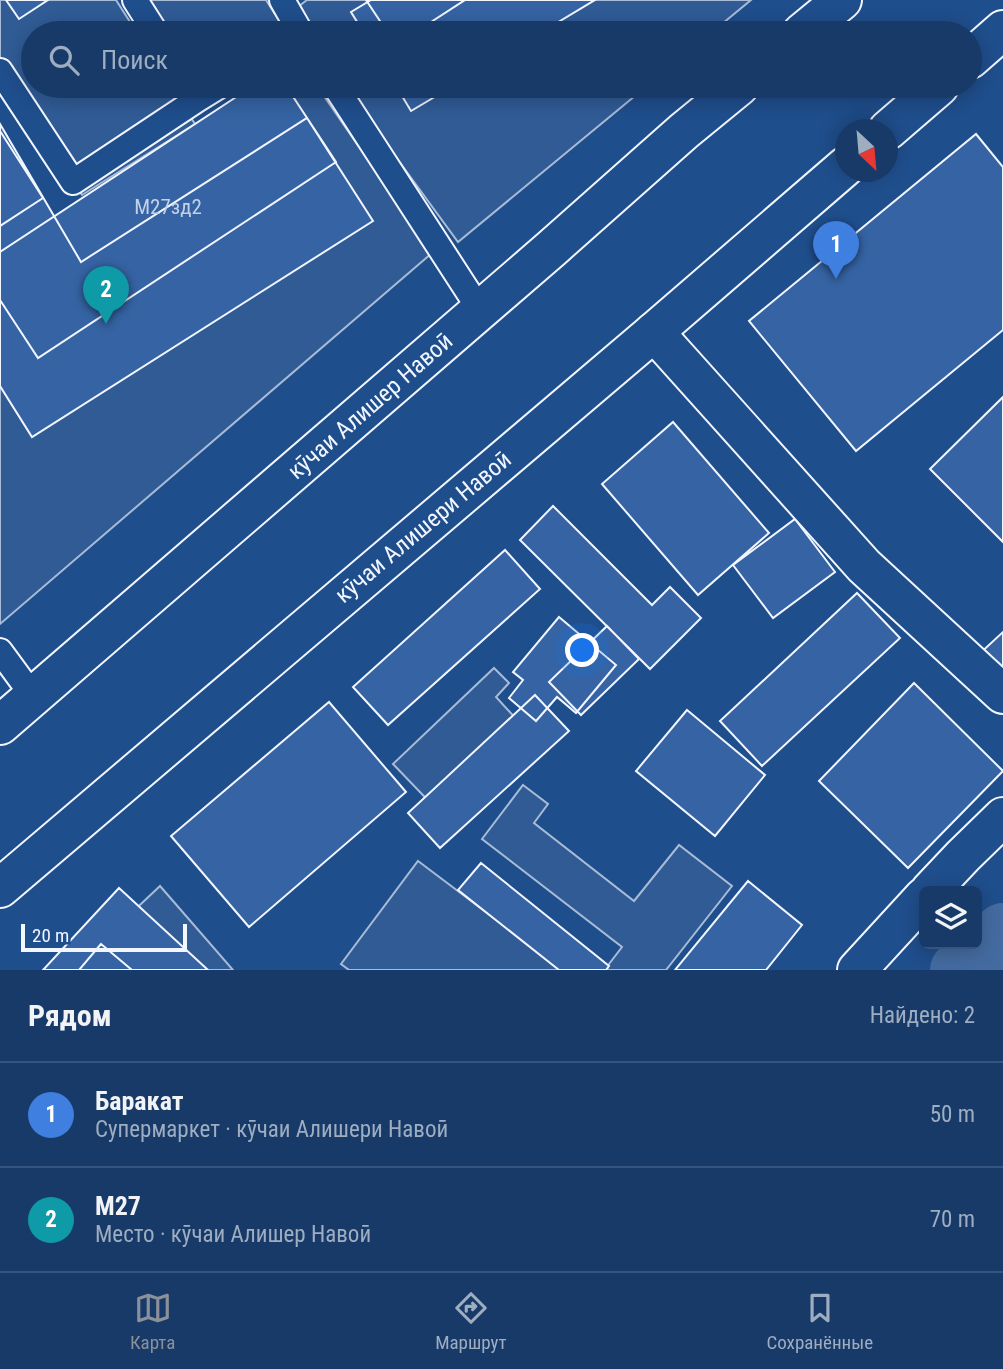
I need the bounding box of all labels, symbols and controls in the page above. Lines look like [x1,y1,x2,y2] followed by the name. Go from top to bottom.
[21,21,982,98] search box
[45,41,83,79] icon: search
[101,45,168,75] text: Поиск
[835,119,898,182] north arrow
[134,195,202,219] house number: М27зд2
[813,221,859,279] pin: 1
[83,266,129,324] pin: 2
[282,327,458,485] street label: кӯчаи Алишер Навоӣ
[329,445,517,609] street label: кӯчаи Алишери Навоӣ
[565,633,599,667] your location
[919,886,982,949] map controls
[919,886,982,949] button: layers
[21,921,187,953] scale bar
[32,924,69,947] text: 20 m
[28,998,112,1033] text: Рядом
[870,1002,975,1029] text: Найдено: 2
[95,1086,184,1116] text: Баракат
[45,1101,57,1128] text: 1
[930,1101,975,1128] text: 50 m
[95,1116,448,1143] text: Супермаркет · кӯчаи Алишери Навоӣ
[95,1191,141,1221] text: М27
[45,1206,57,1233] text: 2
[930,1206,975,1233] text: 70 m
[95,1221,371,1248] text: Место · кӯчаи Алишер Навоӣ
[130,1289,175,1354] tab: Карта
[435,1289,507,1354] tab: Маршрут
[766,1289,873,1354] tab: Сохранённые

